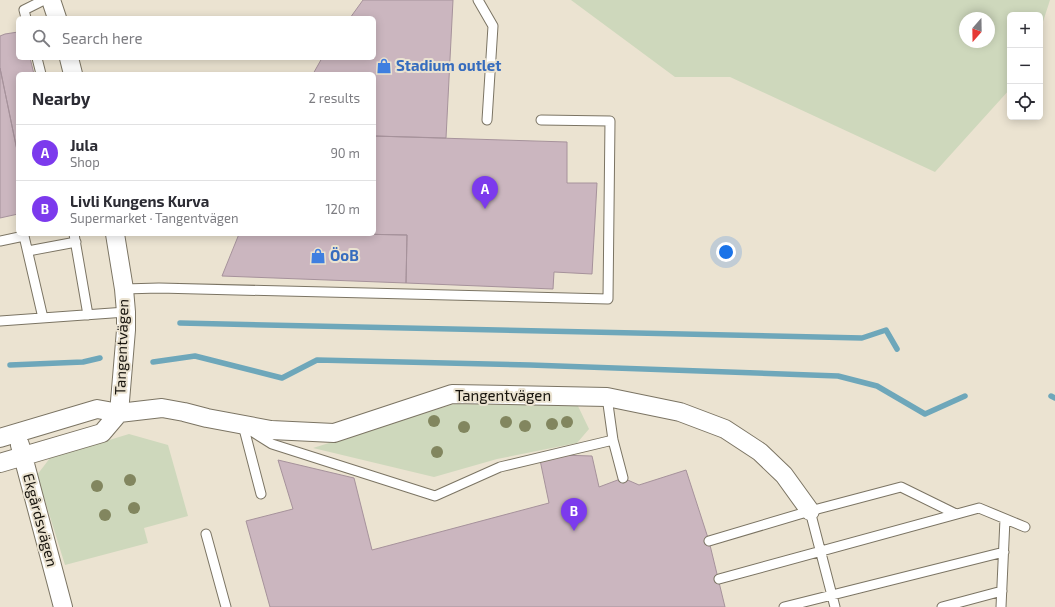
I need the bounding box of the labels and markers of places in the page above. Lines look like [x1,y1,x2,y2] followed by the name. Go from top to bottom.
[396,56,501,74] place label: Stadium outlet
[375,57,393,75] shop icon: Stadium outlet
[472,176,498,209] pin: A
[330,246,359,264] place label: ÖoB
[309,247,327,265] shop icon: ÖoB
[561,498,587,531] pin: B

